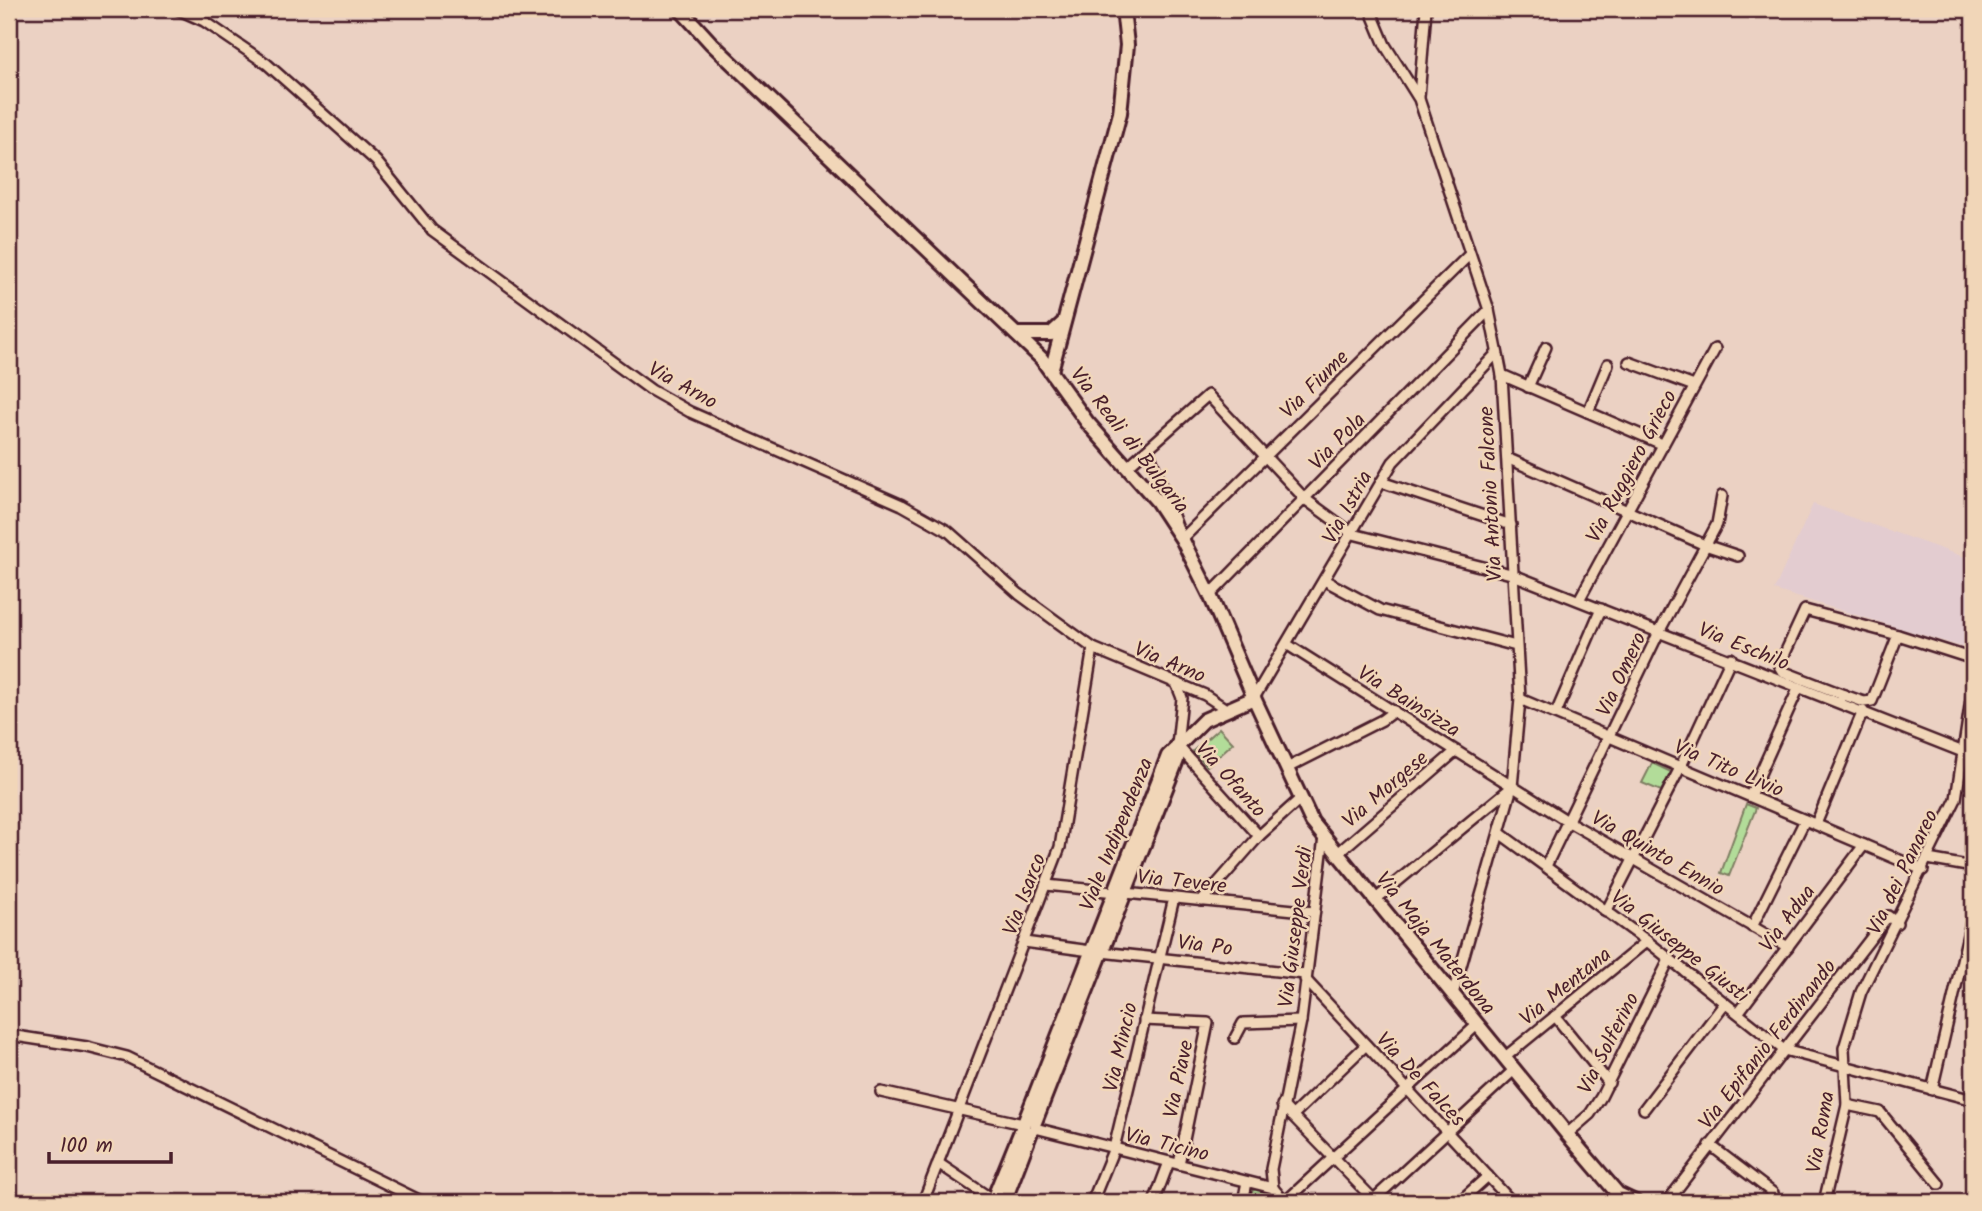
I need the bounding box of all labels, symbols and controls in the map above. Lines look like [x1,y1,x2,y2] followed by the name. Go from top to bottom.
[1273,342,1358,427] street label: Via Fiume
[642,354,723,419] street label: Via Arno
[1061,360,1197,521] street label: Via Reali di Bulgaria
[1578,384,1687,549] street label: Via Ruggiero Grieco
[1302,405,1374,479] street label: Via Pola
[1470,405,1513,582] street label: Via Antonio Falcone
[1315,465,1382,551] street label: Via Istria
[1693,614,1794,681] street label: Via Eschilo
[1588,627,1656,722] street label: Via Omero
[1129,634,1210,693] street label: Via Arno
[1350,658,1466,747] street label: Via Bainsizza
[1668,731,1789,807] street label: Via Tito Livio
[1186,734,1274,826] street label: Via Ofanto
[1335,743,1437,837] street label: Via Morgese
[1072,753,1163,916] street label: Viale Indipendenza
[1584,803,1730,906] street label: Via Quinto Ennio
[1859,804,1948,941] street label: Via dei Panareo
[1270,844,1323,1009] street label: Via Giuseppe Verdi
[995,849,1056,940] street label: Via Isarco
[1135,861,1229,904] street label: Via Tevere
[1366,865,1503,1023] street label: Via Maja Materdona
[1752,878,1825,960] street label: Via Adua
[1602,882,1756,1013] street label: Via Giuseppe Giusti
[1175,927,1234,966] street label: Via Po
[1513,940,1619,1035] street label: Via Mentana
[1691,953,1845,1137] street label: Via Epifanio Ferdinando
[1570,987,1649,1100] street label: Via Solferino
[1095,999,1148,1095] street label: Via Mincio
[1367,1025,1473,1135] street label: Via De Falces
[1155,1037,1204,1121] street label: Via Piave
[1798,1089,1845,1176] street label: Via Roma
[1121,1119,1212,1172] street label: Via Ticino
[49,1120,172,1164] scale bar
[60,1130,113,1163] text: 100 m

